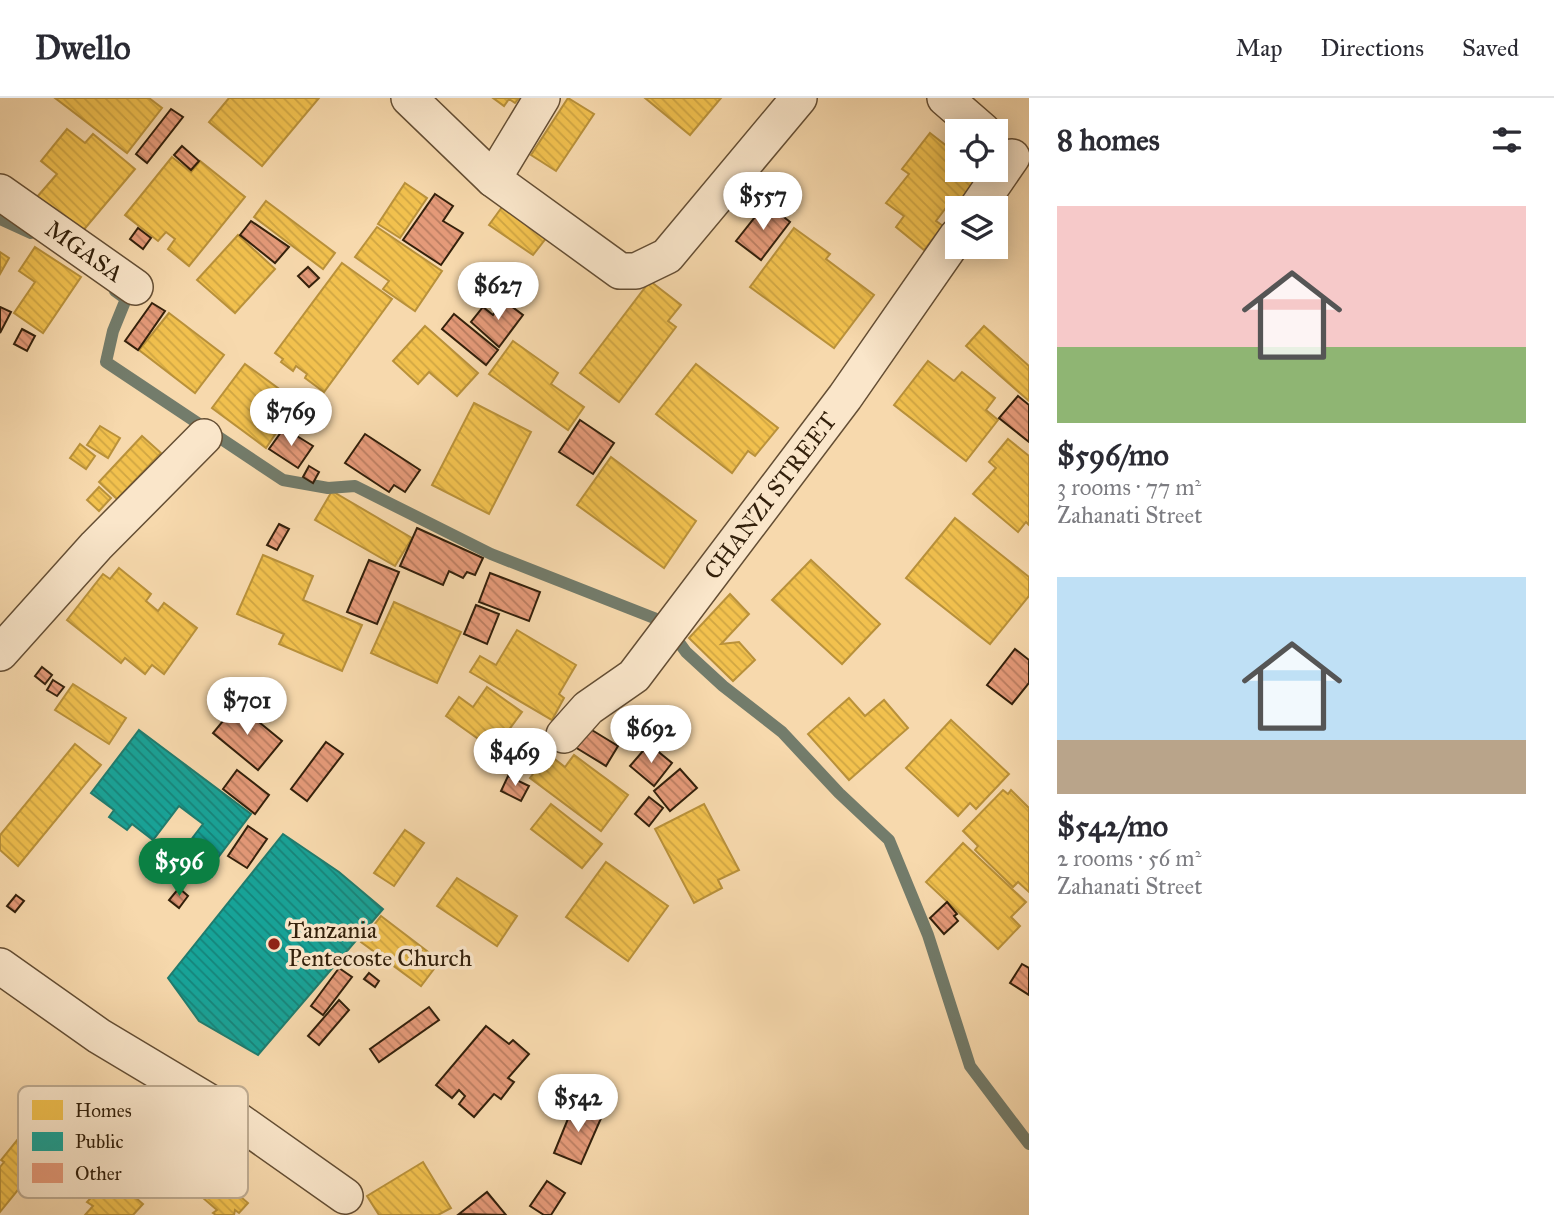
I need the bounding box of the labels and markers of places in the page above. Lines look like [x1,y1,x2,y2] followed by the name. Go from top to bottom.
[722,172,804,232] pin: $557
[457,262,539,322] pin: $627
[250,388,332,448] pin: $769
[206,678,288,737] pin: $701
[610,706,692,765] pin: $692
[474,728,556,788] pin: $469
[138,838,220,898] pin: $596
[288,915,472,973] place label: Tanzania Pentecoste Church
[266,936,282,952] marker: Tanzania Pentecoste Church
[537,1074,619,1134] pin: $542

